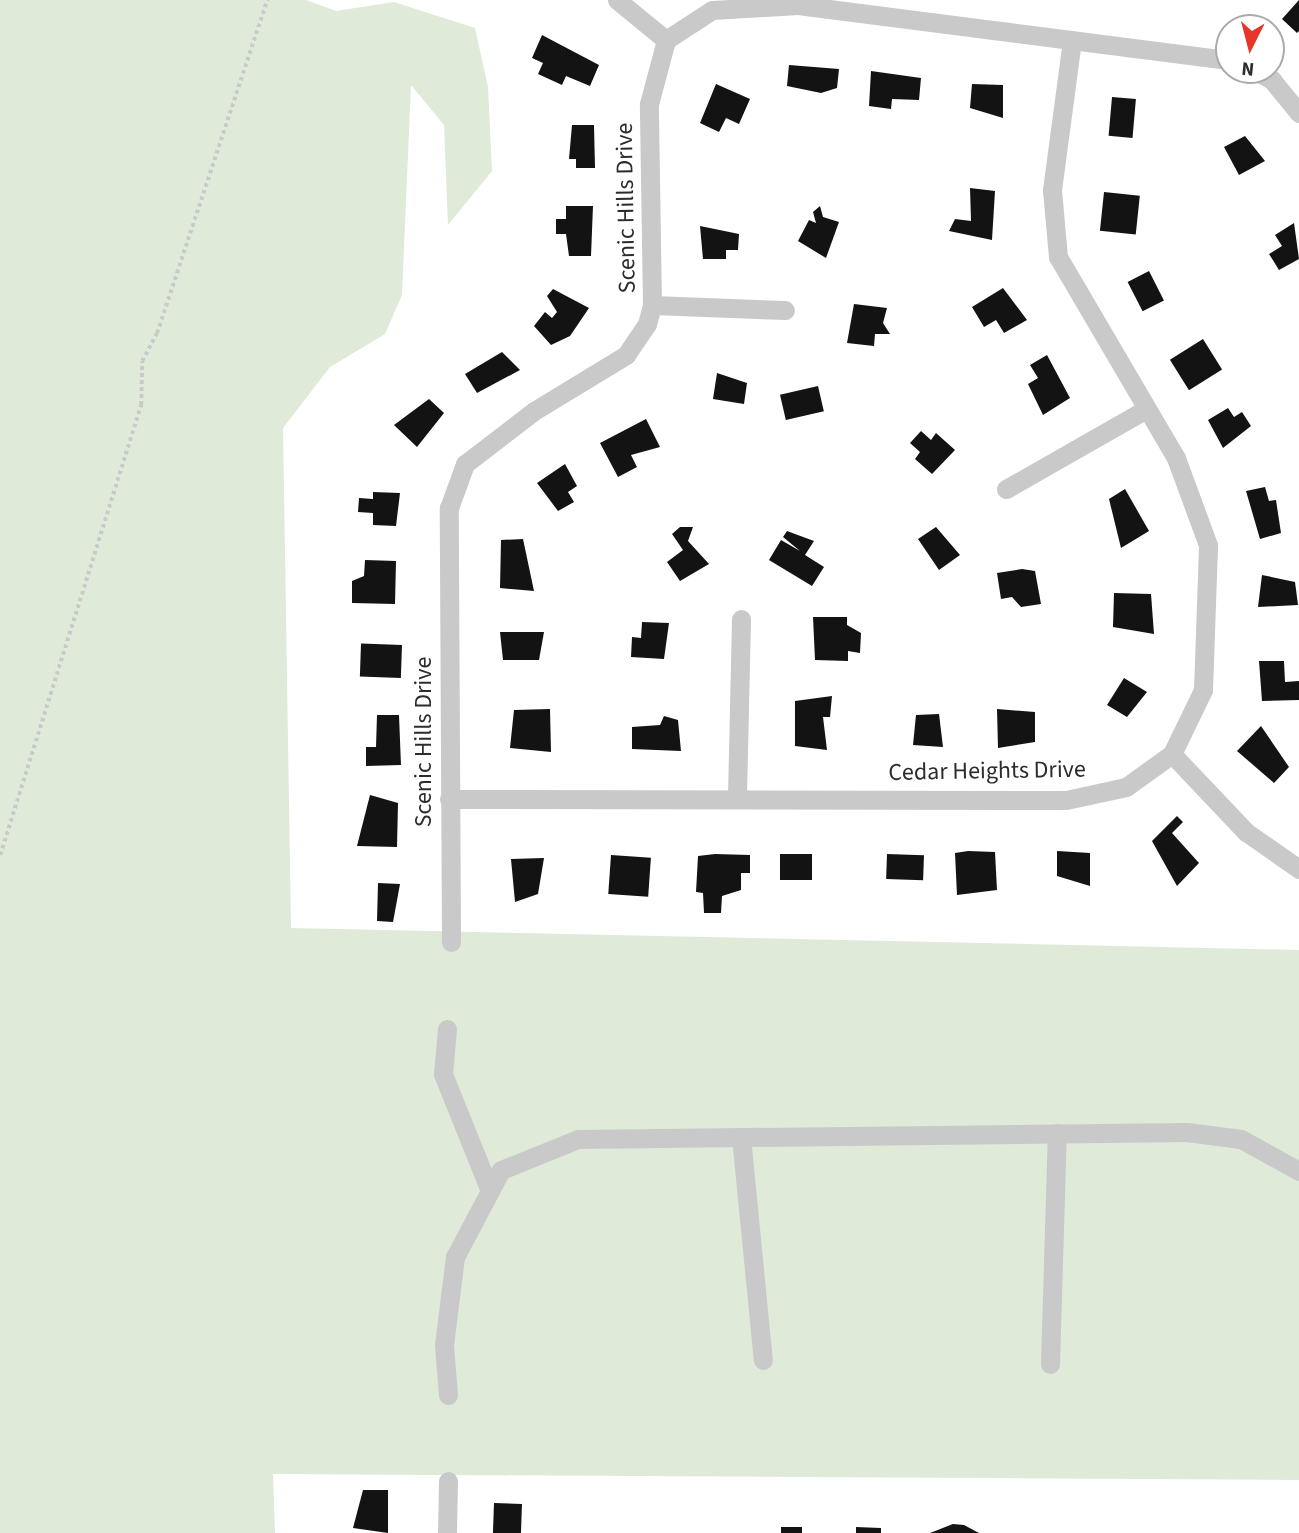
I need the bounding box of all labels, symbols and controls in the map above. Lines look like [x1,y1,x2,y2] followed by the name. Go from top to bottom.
[1215,14,1285,84] north arrow
[1240,54,1256,82] text: N
[610,122,642,294] street label: Scenic Hills Drive
[410,657,438,827] street label: Scenic Hills Drive
[888,755,1086,787] street label: Cedar Heights Drive

